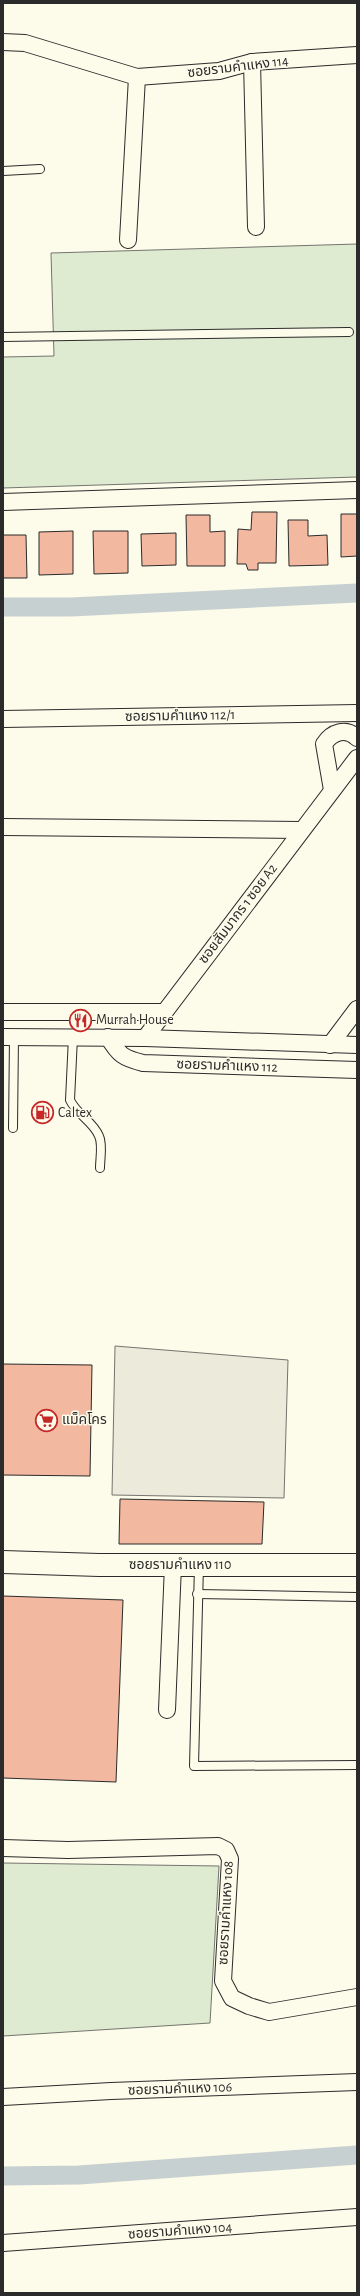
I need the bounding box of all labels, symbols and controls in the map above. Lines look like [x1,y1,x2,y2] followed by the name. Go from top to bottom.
[186,53,290,80] street label: ซอยรามคำแหง 114
[125,707,235,724] street label: ซอยรามคำแหง 112/1
[195,861,280,966] street label: ซอยสัมมากร 1 ซอย A2
[67,1007,93,1033] restaurant icon: Murrah House
[96,1013,174,1027] place label: Murrah House
[176,1056,278,1075] street label: ซอยรามคำแหง 112
[30,1100,56,1126] fuel station icon: Caltex
[58,1106,92,1120] place label: Caltex
[34,1407,60,1433] supermarket icon: แม็คโคร
[62,1412,107,1427] place label: แม็คโคร
[129,1557,231,1572] street label: ซอยรามคำแหง 110
[215,1860,236,1965] street label: ซอยรามคำแหง 108
[128,2079,232,2098] street label: ซอยรามคําแหง 106
[127,2219,233,2242] street label: ซอยรามคําแหง 104

